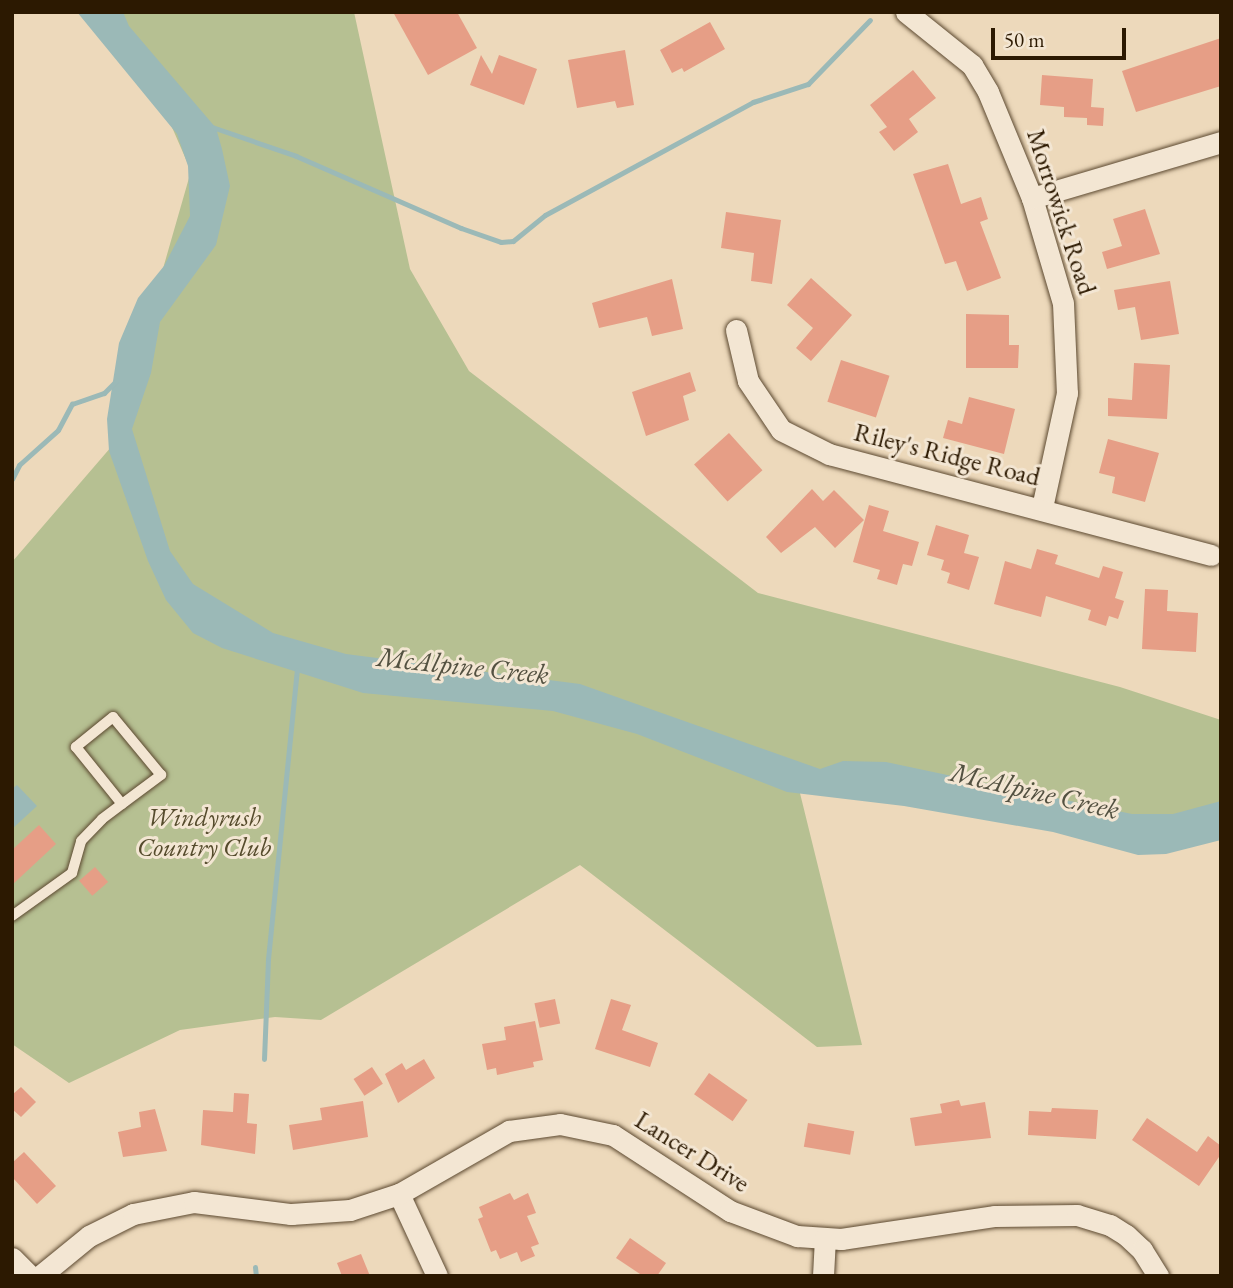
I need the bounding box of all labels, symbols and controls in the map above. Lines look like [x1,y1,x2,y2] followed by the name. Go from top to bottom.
[995,14,1130,58] scale bar
[1004,26,1045,53] text: 50 m
[1020,125,1102,299] street label: Morrowick Road
[851,417,1043,493] street label: Riley's Ridge Road
[376,639,550,691] water label: McAlpine Creek
[947,754,1123,826] water label: McAlpine Creek
[137,802,271,864] park label: Windyrush Country Club
[629,1105,755,1199] street label: Lancer Drive

